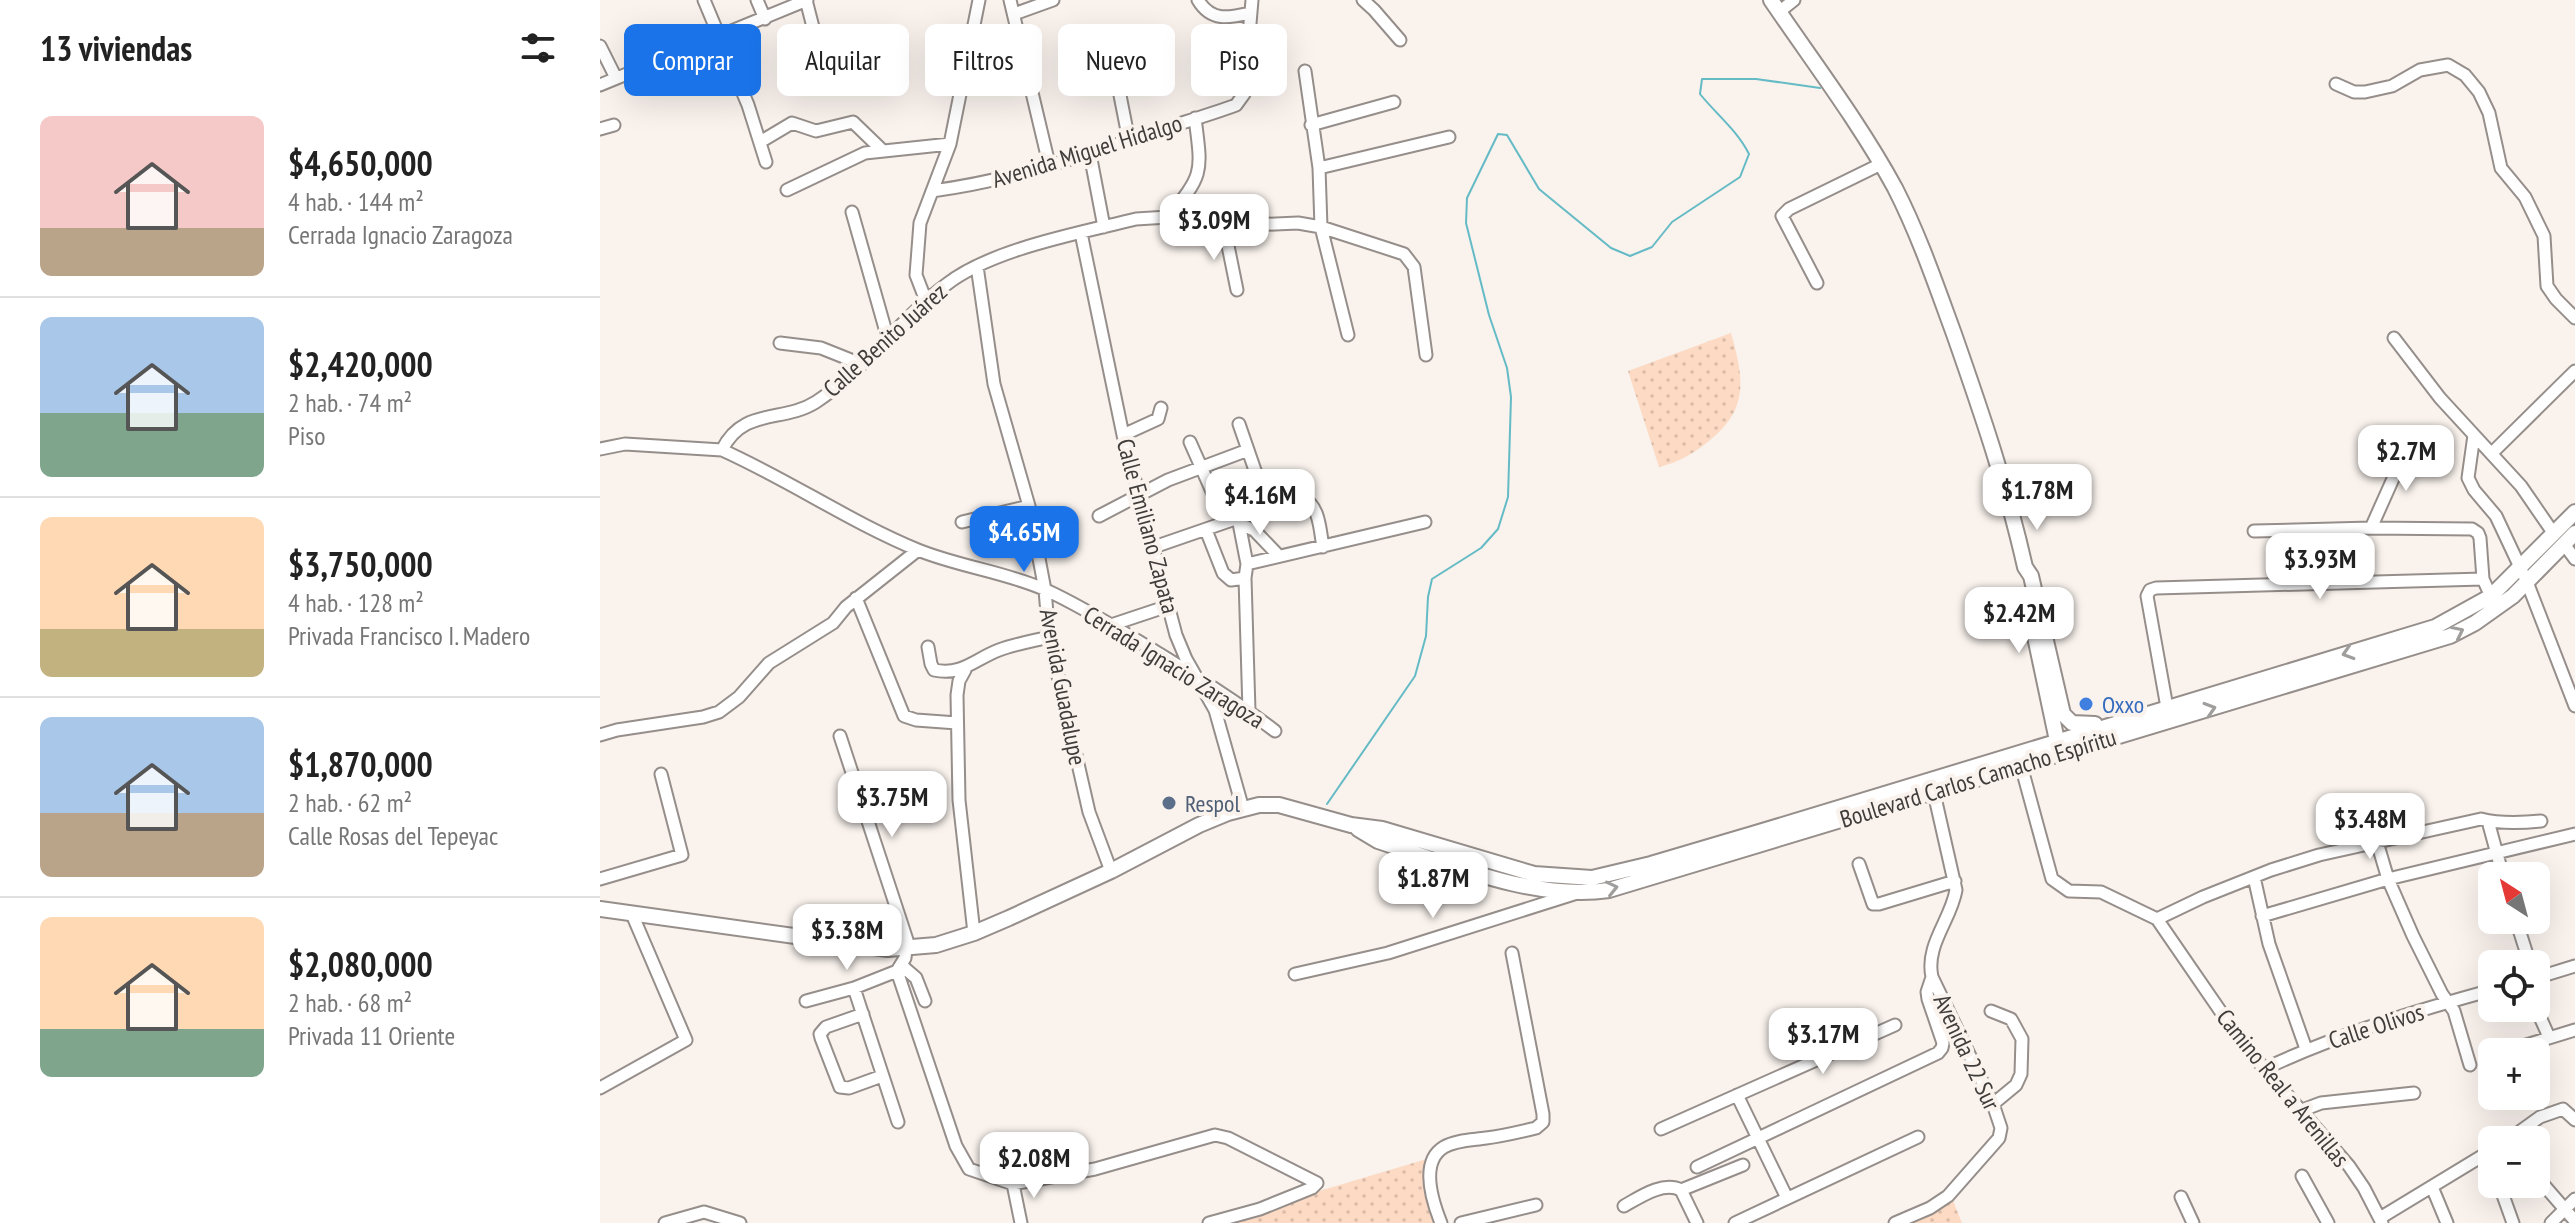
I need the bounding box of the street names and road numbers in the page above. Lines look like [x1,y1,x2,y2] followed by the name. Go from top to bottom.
[988,107,1186,195] street label: Avenida Miguel Hidalgo
[817,276,953,404] street label: Calle Benito Juárez
[1110,435,1186,617] street label: Calle Emiliano Zapata
[1078,599,1270,735] street label: Cerrada Ignacio Zaragoza
[1033,606,1093,768] street label: Avenida Guadalupe
[1836,721,2120,835] street label: Boulevard Carlos Camacho Espíritu
[1927,989,2008,1115] street label: Avenida 22 Sur
[2324,996,2428,1056] street label: Calle Olivos
[2210,1003,2356,1173] street label: Camino Real a Arenillas

